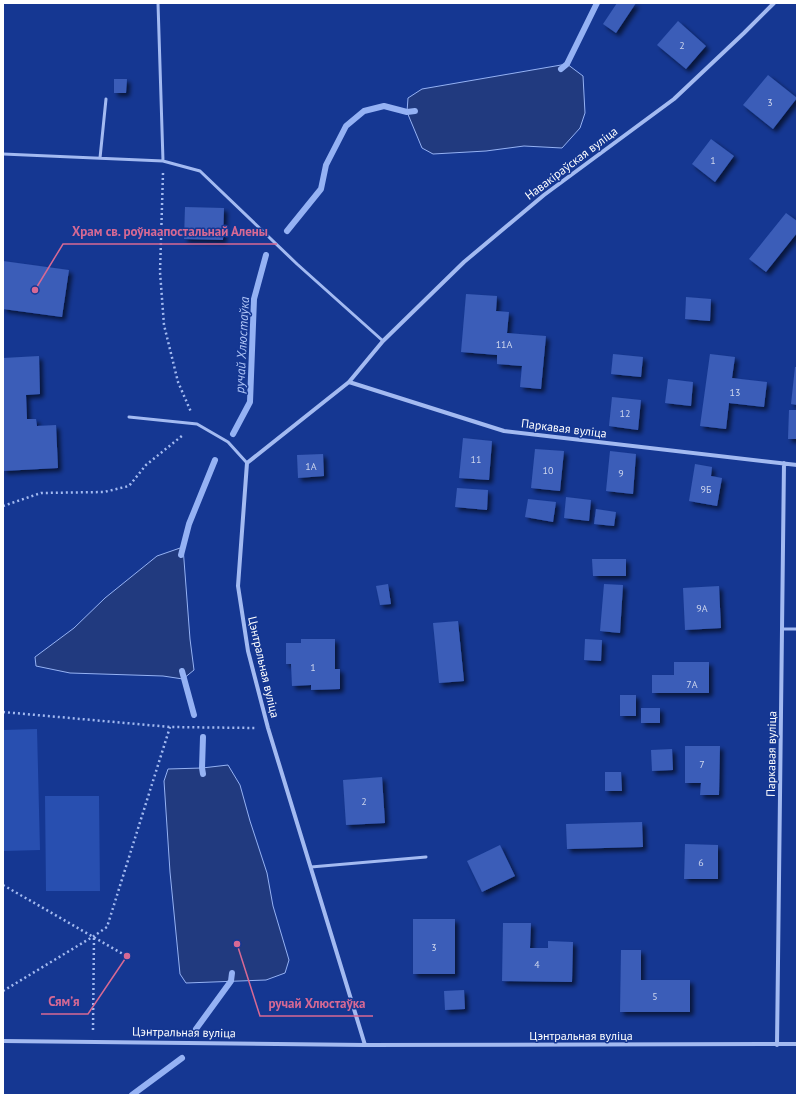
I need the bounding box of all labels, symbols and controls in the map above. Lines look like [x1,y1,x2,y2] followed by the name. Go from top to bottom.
[679,39,685,52] house number: 2
[767,96,773,109] house number: 3
[522,123,620,203] street label: Навакіраўская вуліца
[710,154,716,167] house number: 1
[63,219,277,244] callout: Храм св. роўнаапостальнай Алены
[72,223,268,240] text: Храм св. роўнаапостальнай Алены
[231,296,253,395] water label: ручай Хлюстаўка
[496,338,513,351] house number: 11А
[730,386,740,399] house number: 13
[620,407,630,420] house number: 12
[520,415,608,441] street label: Паркавая вуліца
[471,453,481,466] house number: 11
[305,460,317,473] house number: 1А
[543,464,554,477] house number: 10
[618,467,624,480] house number: 9
[701,483,712,496] house number: 9Б
[696,602,708,615] house number: 9А
[245,615,283,719] street label: Цэнтральная вуліца
[310,661,316,674] house number: 1
[686,678,698,691] house number: 7А
[763,711,779,797] street label: Паркавая вуліца
[699,758,705,771] house number: 7
[361,795,367,808] house number: 2
[698,856,704,869] house number: 6
[431,941,437,954] house number: 3
[534,958,540,971] house number: 4
[41,989,88,1014] callout: Сямʼя
[652,990,658,1003] house number: 5
[260,991,373,1016] callout: ручай Хлюстаўка
[48,993,80,1010] text: Сямʼя
[268,995,366,1012] text: ручай Хлюстаўка
[132,1024,236,1040] street label: Цэнтральная вуліца
[529,1028,633,1043] street label: Цэнтральная вуліца

